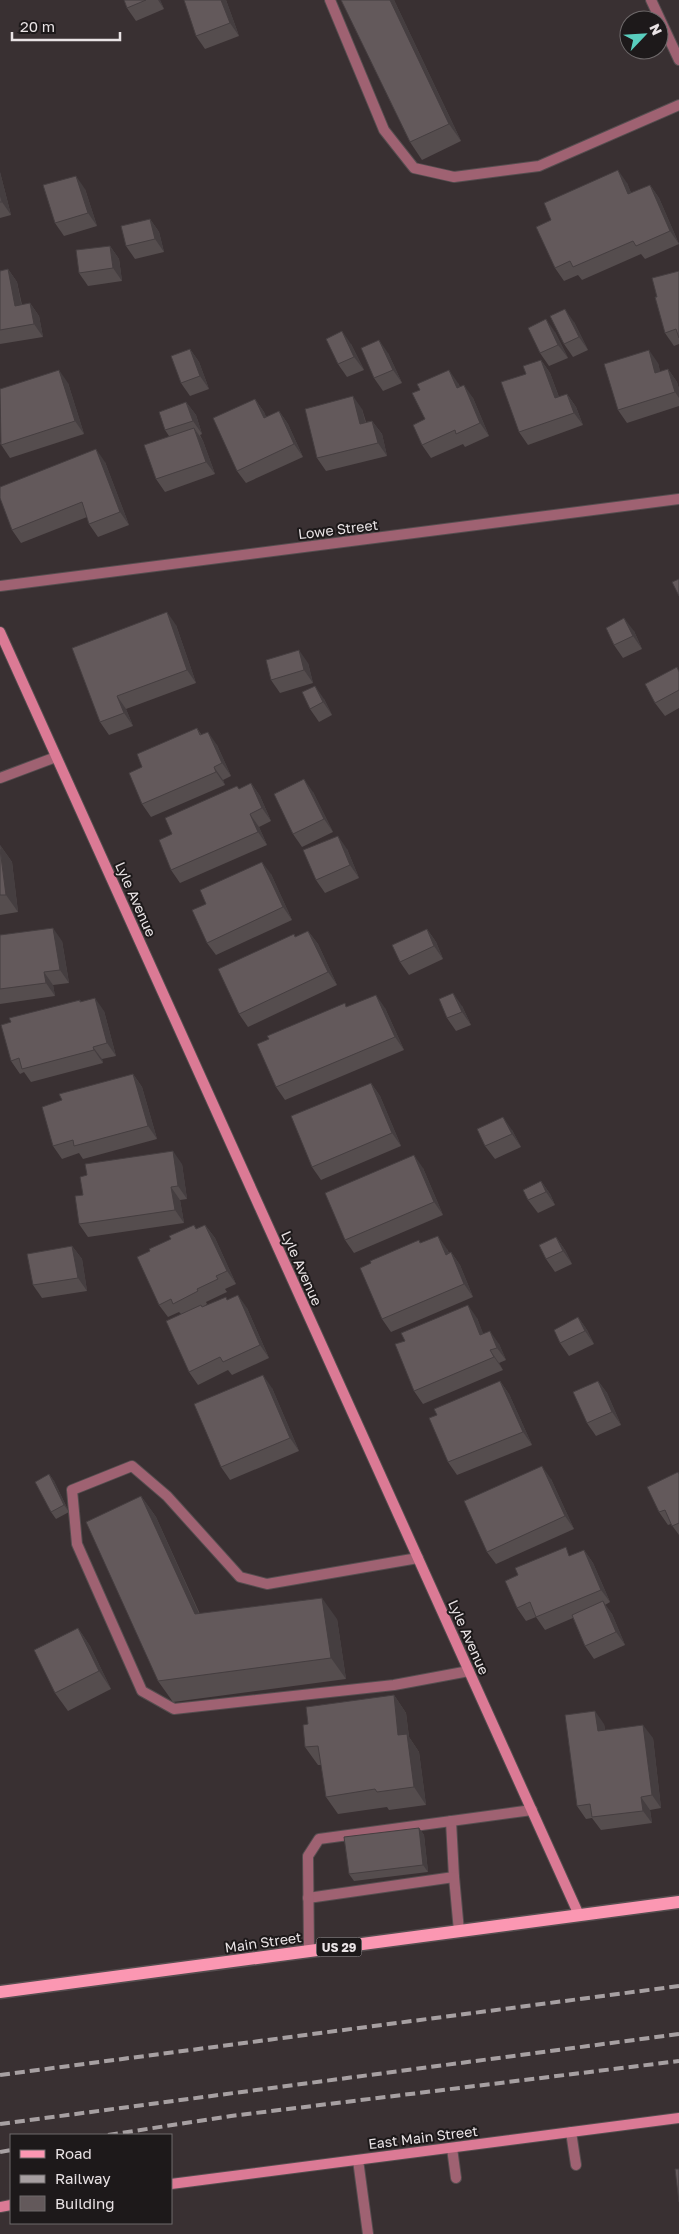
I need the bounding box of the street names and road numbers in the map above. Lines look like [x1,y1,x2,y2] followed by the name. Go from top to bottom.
[297,516,379,542] street label: Lowe Street
[112,859,160,939] street label: Lyle Avenue
[278,1228,326,1308] street label: Lyle Avenue
[445,1597,493,1677] street label: Lyle Avenue
[224,1928,302,1956] street label: Main Street
[316,1938,362,1956] road number: US 29
[367,2122,479,2152] street label: East Main Street

